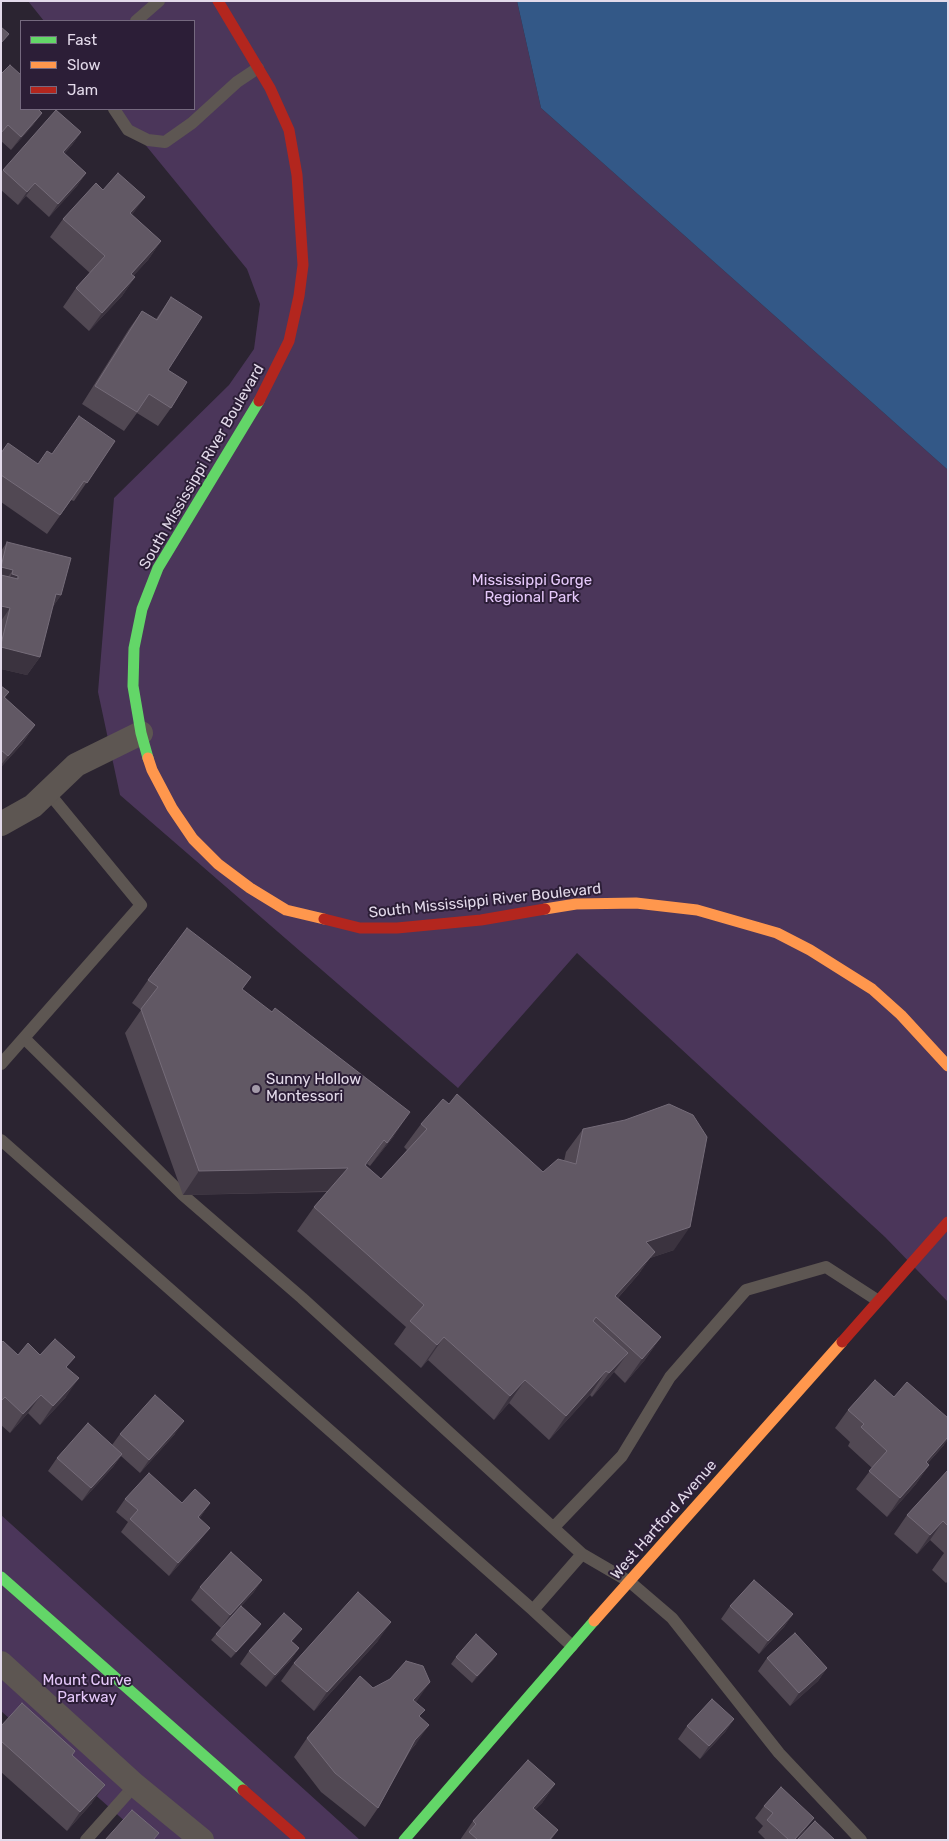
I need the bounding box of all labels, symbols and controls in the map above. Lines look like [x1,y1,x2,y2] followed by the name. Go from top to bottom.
[20,20,195,110] legend
[67,31,97,49] text: Fast
[67,56,100,74] text: Slow
[67,81,98,99] text: Jam
[136,361,268,573] street label: South Mississippi River Boulevard
[472,572,592,607] park label: Mississippi Gorge Regional Park
[368,880,602,922] street label: South Mississippi River Boulevard
[266,1071,361,1106] place label: Sunny Hollow Montessori
[250,1083,262,1095] marker: Sunny Hollow Montessori
[607,1456,721,1584] street label: West Hartford Avenue
[42,1672,132,1707] park label: Mount Curve Parkway

